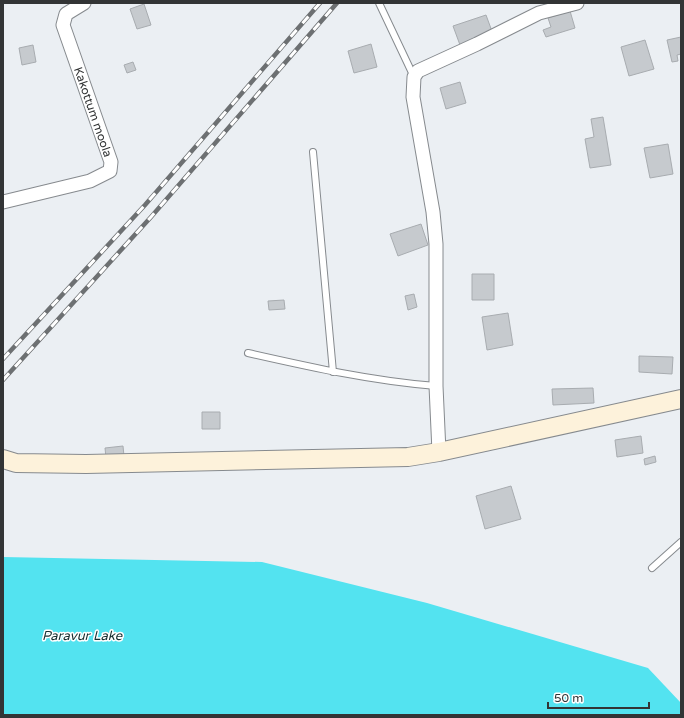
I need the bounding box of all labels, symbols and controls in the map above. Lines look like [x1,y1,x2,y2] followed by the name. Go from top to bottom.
[71,65,115,159] street label: Kakottum moola
[42,628,123,644] water label: Paravur Lake
[548,684,649,710] scale bar
[554,691,583,705] text: 50 m

